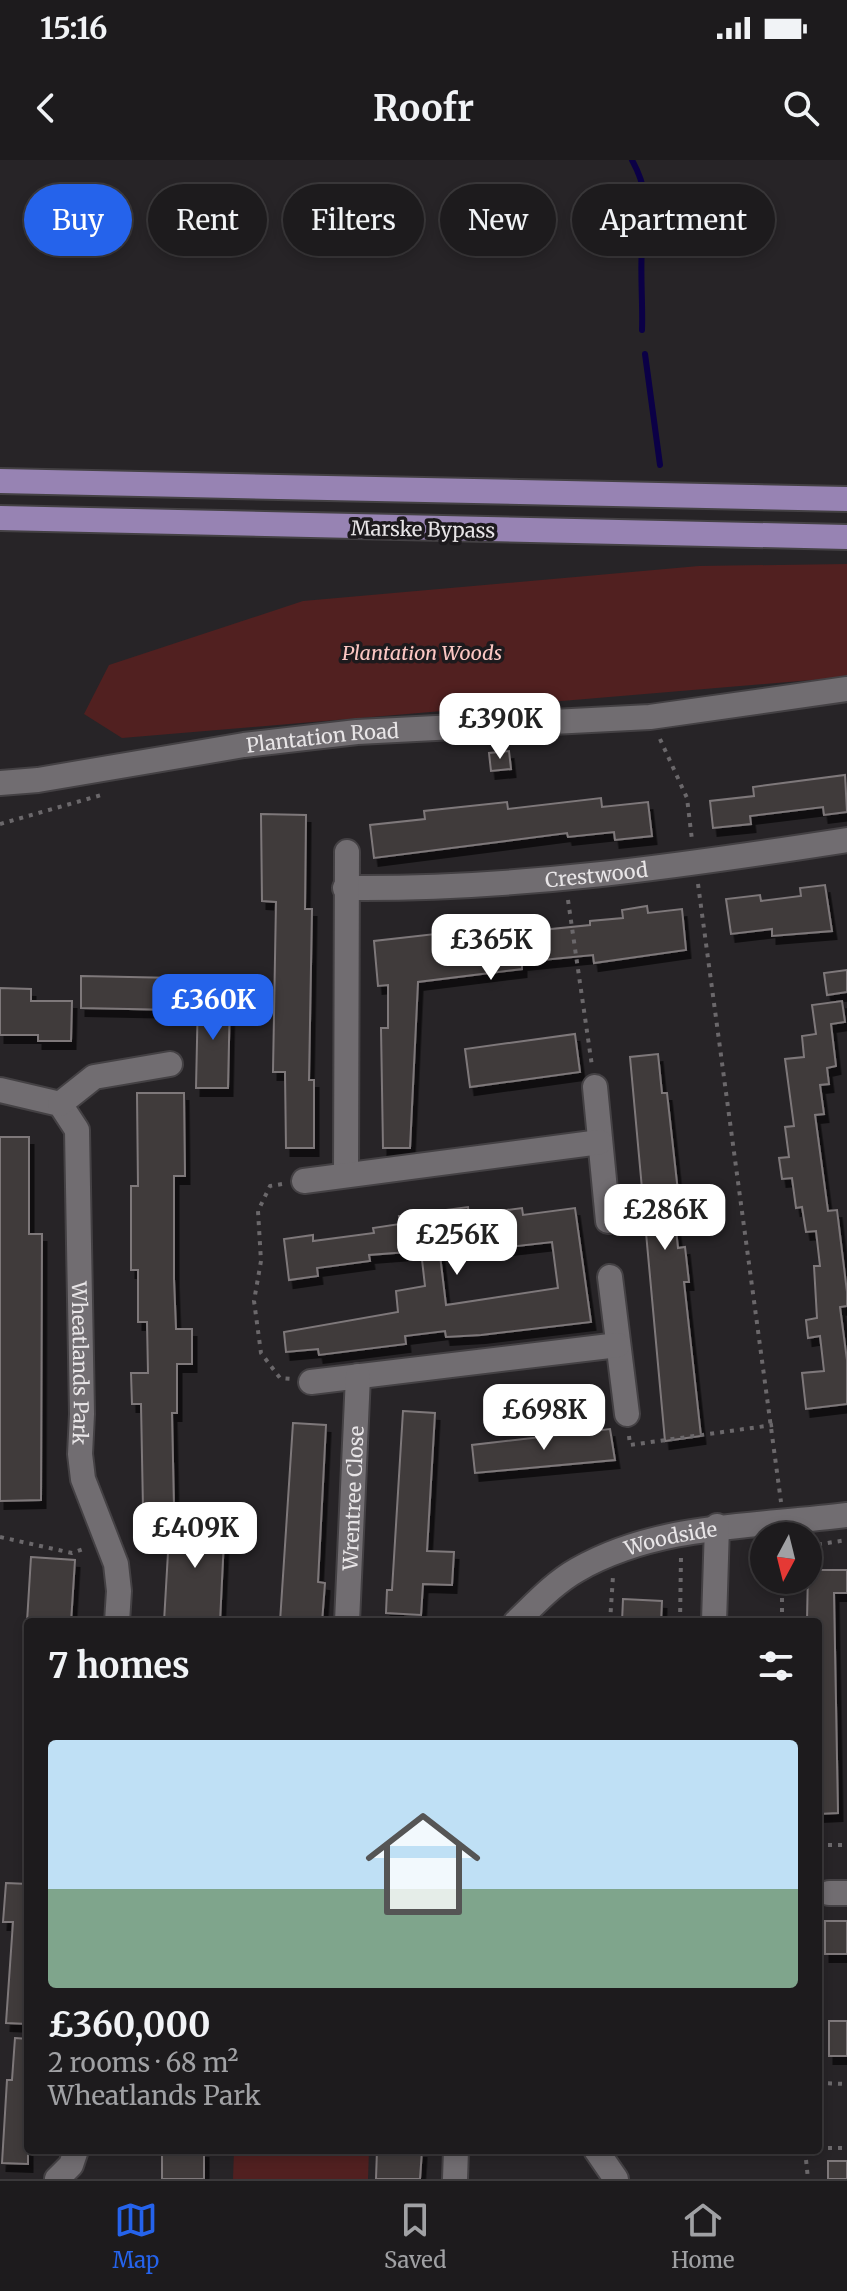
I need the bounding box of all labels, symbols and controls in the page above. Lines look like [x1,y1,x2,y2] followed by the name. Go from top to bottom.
[40,9,108,47] text: 15:16
[24,86,68,130] icon: back
[373,86,474,131] text: Roofr
[779,86,823,130] icon: search
[24,184,132,256] chip: Buy
[148,184,267,256] chip: Rent
[283,184,424,256] chip: Filters
[440,184,556,256] chip: New
[572,184,775,256] chip: Apartment
[351,515,495,543] street label: Marske Bypass
[342,640,502,665] park label: Plantation Woods
[444,693,556,761] pin: £390K
[457,702,543,735] text: £390K
[245,717,400,757] street label: Plantation Road
[544,856,649,892] street label: Crestwood
[435,914,547,982] pin: £365K
[450,923,532,956] text: £365K
[157,974,269,1042] pin: £360K
[170,983,256,1016] text: £360K
[609,1184,721,1252] pin: £286K
[622,1193,708,1226] text: £286K
[401,1209,513,1277] pin: £256K
[415,1218,499,1251] text: £256K
[67,1280,95,1446] street label: Wheatlands Park
[488,1384,600,1452] pin: £698K
[501,1393,587,1426] text: £698K
[337,1425,368,1572] street label: Wrentree Close
[139,1502,251,1570] pin: £409K
[151,1511,239,1544] text: £409K
[620,1516,718,1561] street label: Woodside
[750,1522,822,1594] north arrow
[750,1522,822,1594] map controls
[754,1644,798,1688] icon: filters
[48,1645,190,1687] text: 7 homes
[351,1792,495,1936] icon: home
[48,2004,211,2046] text: £360,000
[48,2046,238,2079] text: 2 rooms · 68 m²
[48,2079,261,2112] text: Wheatlands Park
[112,2198,159,2274] tab: Map
[384,2198,446,2274] tab: Saved
[671,2198,735,2274] tab: Home

